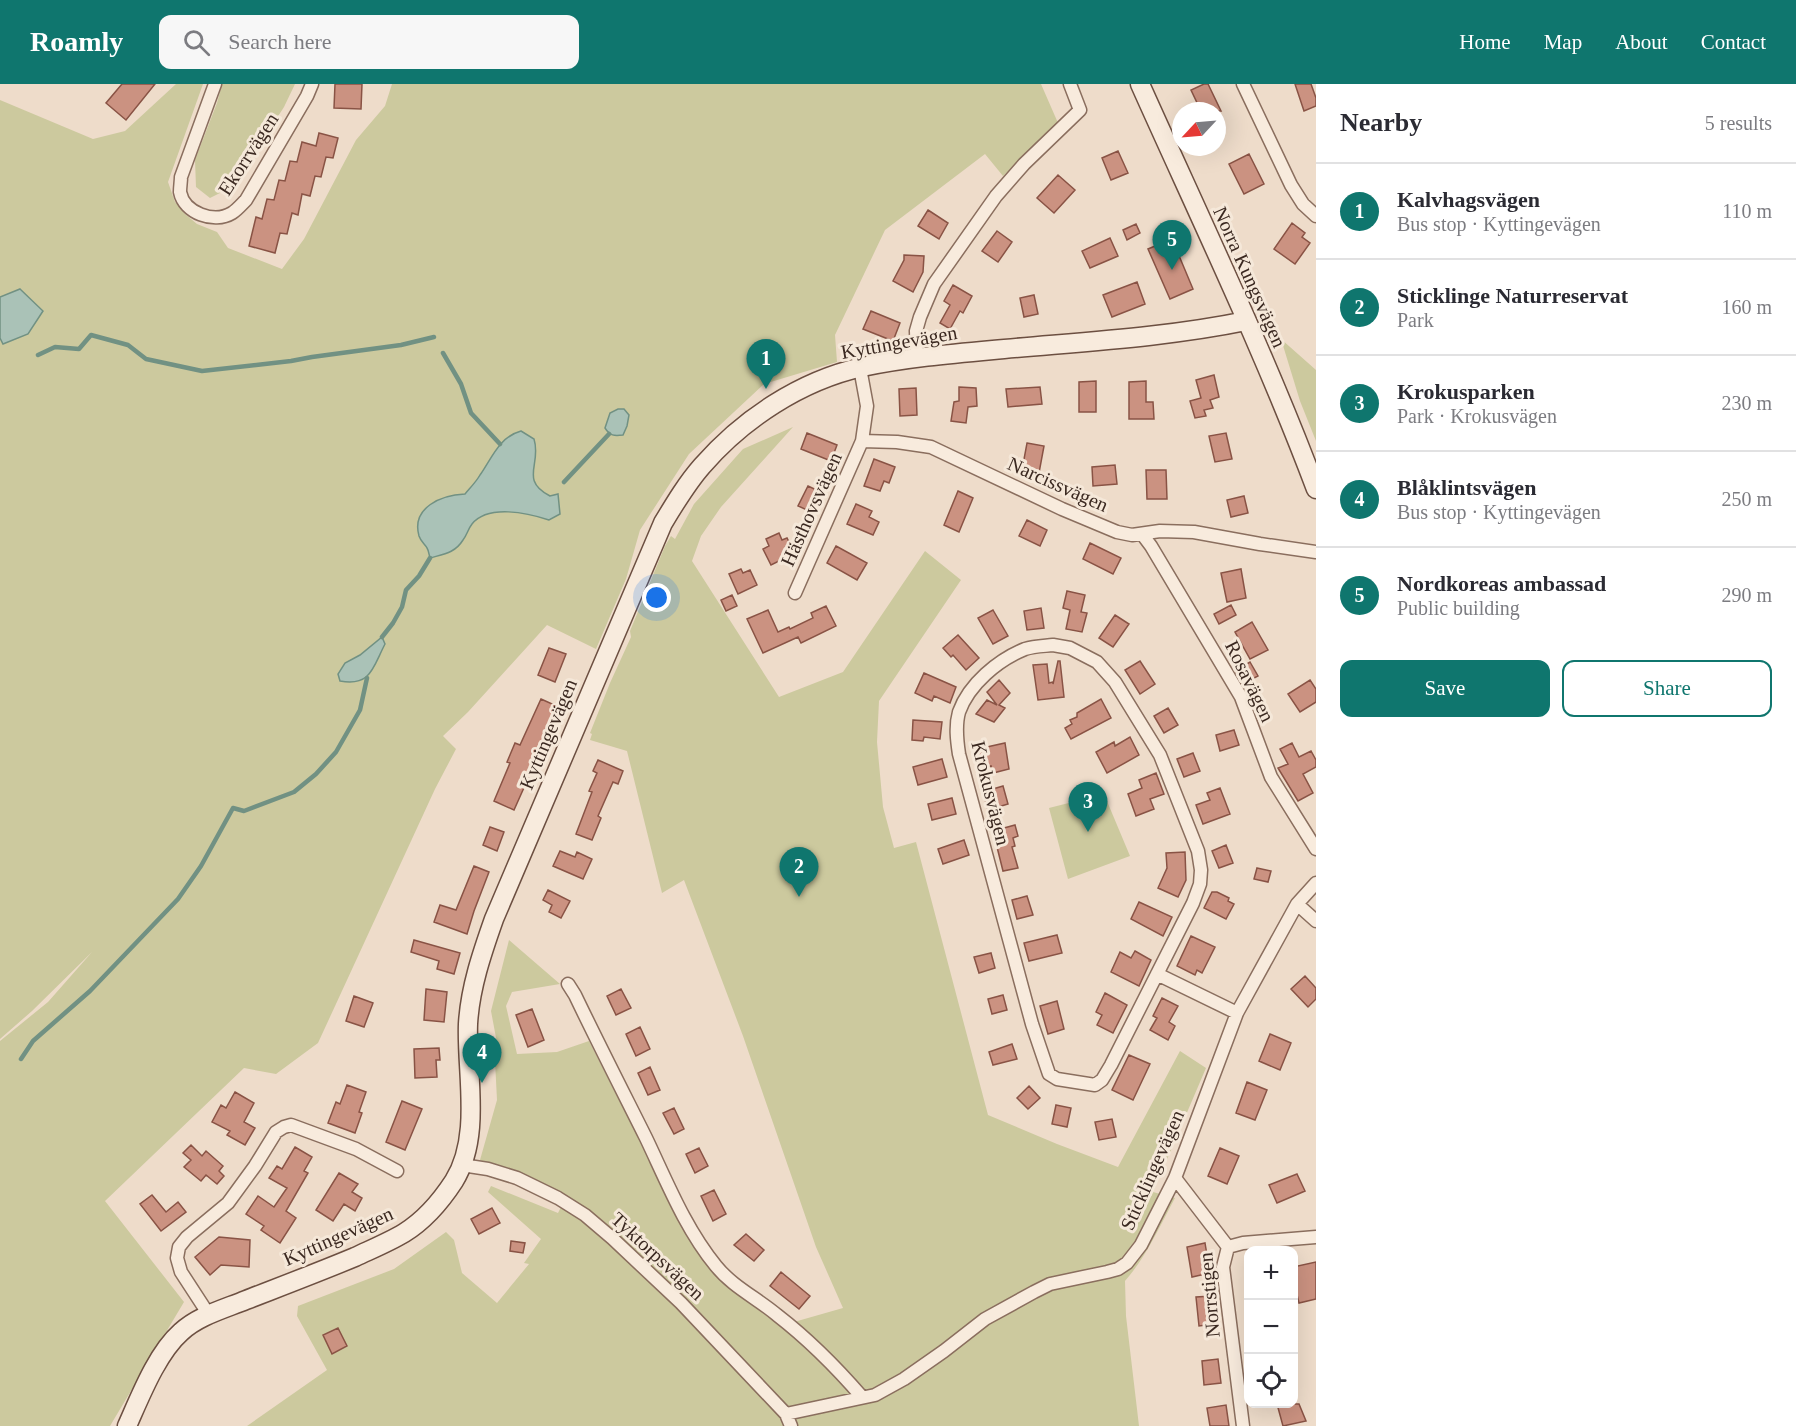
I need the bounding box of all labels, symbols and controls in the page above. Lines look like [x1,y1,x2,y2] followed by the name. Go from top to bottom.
[159,15,579,69] search box
[30,26,123,57] text: Roamly
[180,26,213,59] icon: search
[228,29,332,54] text: Search here
[1459,30,1511,54] text: Home
[1544,30,1582,54] text: Map
[1615,30,1668,54] text: About
[1701,30,1766,54] text: Contact
[1172,102,1226,156] north arrow
[1340,108,1422,137] text: Nearby
[213,109,283,200] street label: Ekorrvägen
[1705,112,1772,134] text: 5 results
[1397,187,1540,212] text: Kalvhagsvägen
[1355,200,1365,222] text: 1
[1722,200,1772,222] text: 110 m
[1208,203,1291,351] street label: Norra Kungsvägen
[1397,213,1601,235] text: Bus stop · Kyttingevägen
[1152,220,1192,270] pin: 5
[1397,283,1628,308] text: Sticklinge Naturreservat
[1355,296,1365,318] text: 2
[1721,296,1772,318] text: 160 m
[1397,309,1434,331] text: Park
[839,321,959,364] street label: Kyttingevägen
[746,340,786,389] pin: 1
[1397,379,1535,404] text: Krokusparken
[1355,392,1365,414] text: 3
[1721,392,1772,414] text: 230 m
[1397,405,1557,427] text: Park · Krokusvägen
[776,449,847,570] street label: Hästhovsvägen
[1004,452,1112,517] street label: Narcissvägen
[1397,475,1536,500] text: Blåklintsvägen
[1355,488,1365,510] text: 4
[1721,488,1772,510] text: 250 m
[1397,501,1601,523] text: Bus stop · Kyttingevägen
[1397,571,1606,596] text: Nordkoreas ambassad
[642,583,671,612] your location
[1355,584,1365,606] text: 5
[1721,584,1772,606] text: 290 m
[1397,597,1520,619] text: Public building
[1220,637,1279,726] street label: Rosavägen
[1340,660,1550,717] button: Save
[1562,660,1772,717] button: Share
[515,676,582,793] street label: Kyttingevägen
[966,739,1015,848] street label: Krokusvägen
[1068,782,1108,832] pin: 3
[780,848,818,897] pin: 2
[462,1034,502,1083] pin: 4
[1116,1107,1189,1234] street label: Sticklingevägen
[280,1202,397,1271] street label: Kyttingevägen
[606,1208,709,1305] street label: Tyktorpsvägen
[1244,1246,1298,1408] map controls
[1244,1246,1298,1300] button: +
[1194,1251,1225,1339] street label: Norrstigen
[1244,1300,1298,1354] button: −
[1244,1354,1298,1408] button: locate

